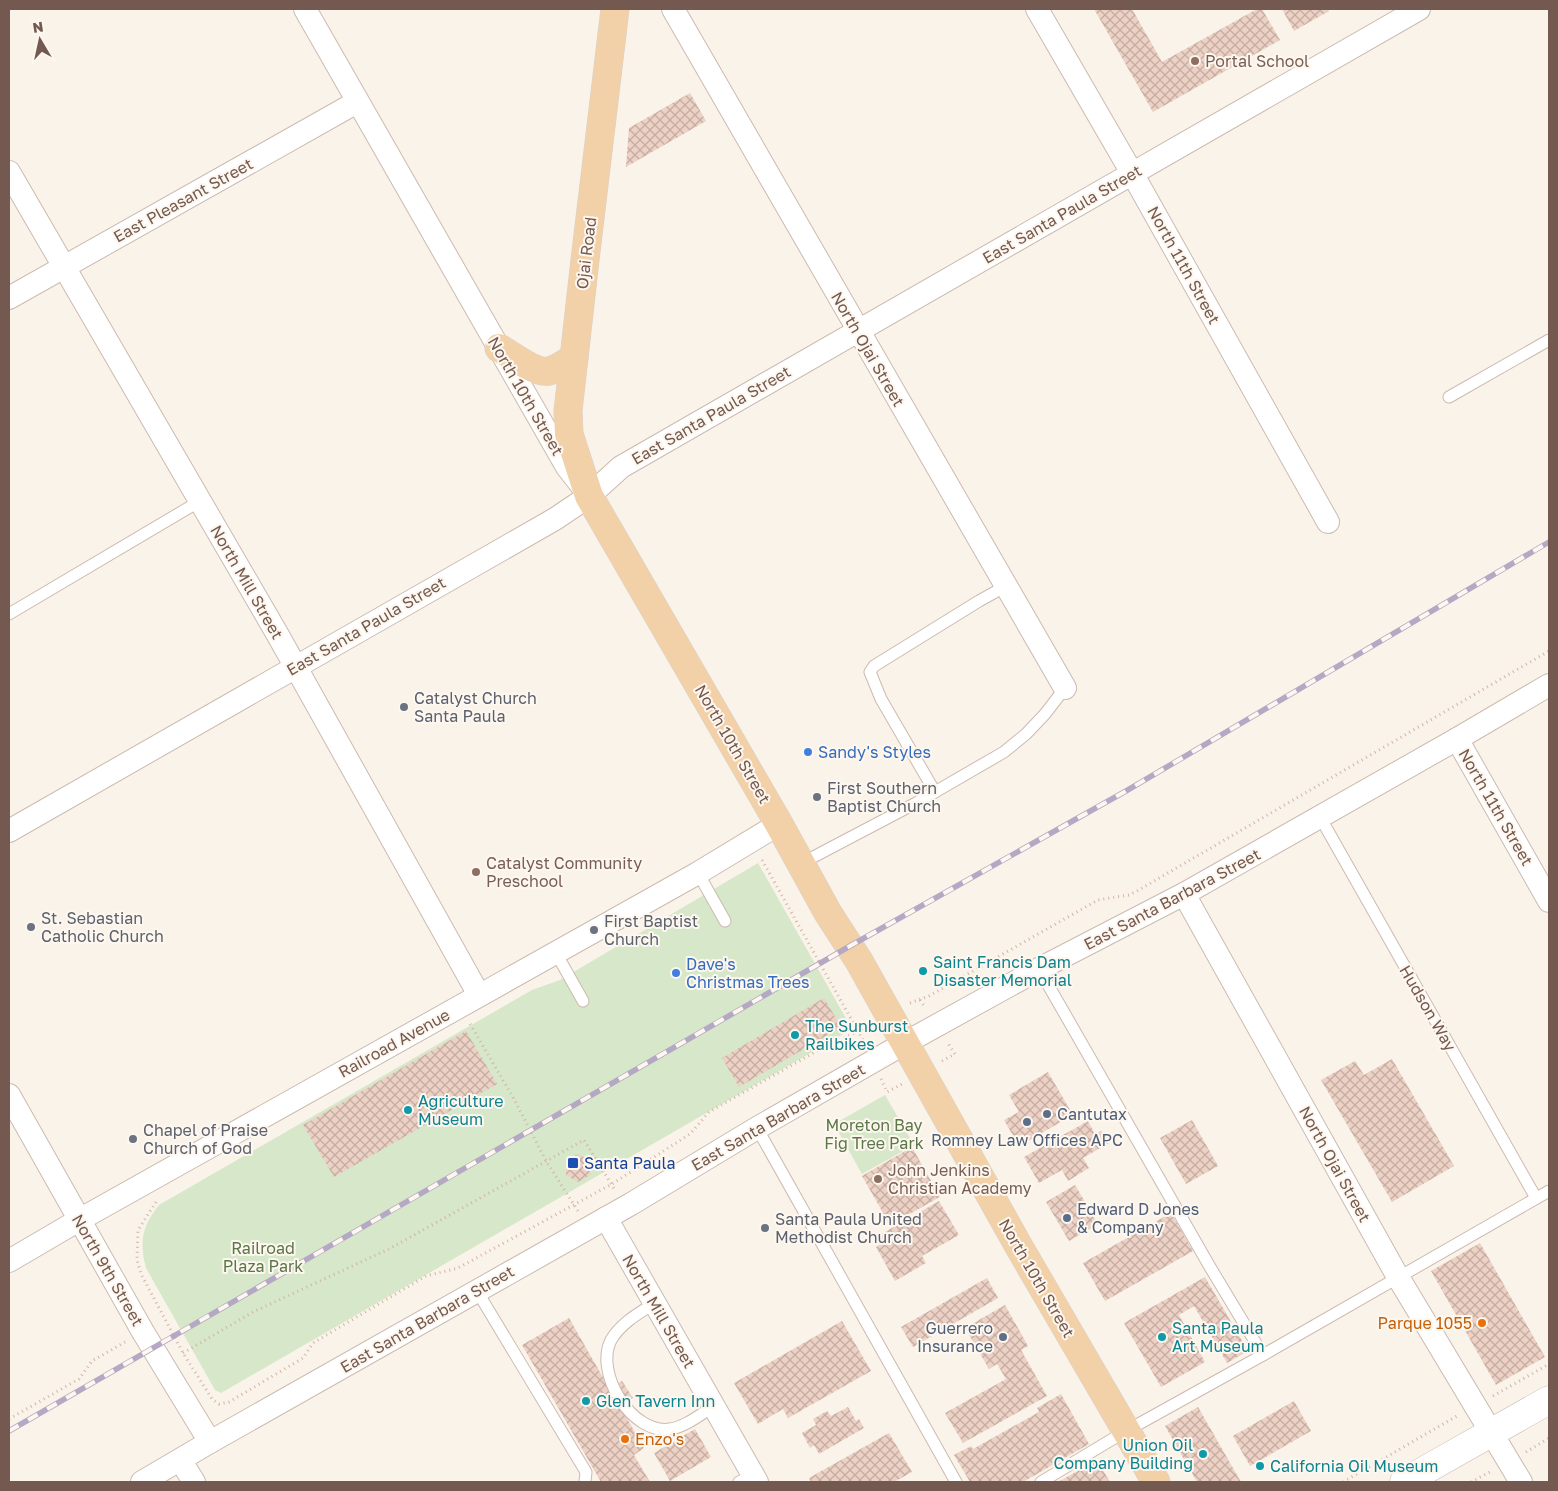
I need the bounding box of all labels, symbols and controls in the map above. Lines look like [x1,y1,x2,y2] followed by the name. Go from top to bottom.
[15,15,65,65] north arrow
[31,17,44,36] text: N
[1205,51,1309,71] place label: Portal School
[1189,55,1201,67] marker: Portal School
[110,153,256,247] street label: East Pleasant Street
[979,160,1145,268] street label: East Santa Paula Street
[1143,203,1225,327] street label: North 11th Street
[572,216,600,290] street label: Ojai Road
[827,288,909,410] street label: North Ojai Street
[484,333,568,459] street label: North 10th Street
[628,361,794,469] street label: East Santa Paula Street
[206,521,288,643] street label: North Mill Street
[283,572,449,680] street label: East Santa Paula Street
[691,681,775,807] street label: North 10th Street
[414,688,537,726] place label: Catalyst Church Santa Paula
[398,701,410,713] marker: Catalyst Church Santa Paula
[818,742,931,762] place label: Sandy's Styles
[1454,745,1538,869] street label: North 11th Street
[802,746,814,758] marker: Sandy's Styles
[827,778,941,816] place label: First Southern Baptist Church
[811,791,823,803] marker: First Southern Baptist Church
[1080,844,1264,954] street label: East Santa Barbara Street
[486,853,642,891] place label: Catalyst Community Preschool
[470,866,482,878] marker: Catalyst Community Preschool
[41,908,164,946] place label: St. Sebastian Catholic Church
[604,911,698,949] place label: First Baptist Church
[25,921,37,933] marker: St. Sebastian Catholic Church
[588,924,600,936] marker: First Baptist Church
[933,952,1072,990] place label: Saint Francis Dam Disaster Memorial
[686,954,809,992] place label: Dave's Christmas Trees
[1395,961,1461,1055] street label: Hudson Way
[917,965,929,977] marker: Saint Francis Dam Disaster Memorial
[670,967,682,979] marker: Dave's Christmas Trees
[335,1004,453,1082] street label: Railroad Avenue
[805,1016,908,1054] place label: The Sunburst Railbikes
[789,1029,801,1041] marker: The Sunburst Railbikes
[688,1059,868,1175] street label: East Santa Barbara Street
[418,1091,504,1129] place label: Agriculture Museum
[1295,1103,1375,1225] street label: North Ojai Street
[402,1104,414,1116] marker: Agriculture Museum
[1057,1104,1127,1124] place label: Cantutax
[1041,1108,1053,1120] marker: Cantutax
[824,1115,924,1153] park label: Moreton Bay Fig Tree Park
[1021,1116,1033,1128] marker: Romney Law Offices APC
[143,1120,268,1158] place label: Chapel of Praise Church of God
[931,1130,1123,1150] place label: Romney Law Offices APC
[127,1133,139,1145] marker: Chapel of Praise Church of God
[584,1153,676,1173] place label: Santa Paula
[566,1156,580,1170] marker: Santa Paula
[888,1160,1032,1198] place label: John Jenkins Christian Academy
[872,1173,884,1185] marker: John Jenkins Christian Academy
[1077,1199,1199,1237] place label: Edward D Jones & Company
[775,1209,922,1247] place label: Santa Paula United Methodist Church
[68,1211,148,1329] street label: North 9th Street
[1061,1212,1073,1224] marker: Edward D Jones & Company
[995,1215,1079,1341] street label: North 10th Street
[759,1222,771,1234] marker: Santa Paula United Methodist Church
[223,1238,303,1276] park label: Railroad Plaza Park
[618,1250,700,1372] street label: North Mill Street
[337,1261,517,1377] street label: East Santa Barbara Street
[1378,1313,1472,1333] place label: Parque 1055
[1476,1317,1488,1329] marker: Parque 1055
[917,1318,993,1356] place label: Guerrero Insurance
[1172,1318,1265,1356] place label: Santa Paula Art Museum
[997,1331,1009,1343] marker: Guerrero Insurance
[1156,1331,1168,1343] marker: Santa Paula Art Museum
[596,1391,715,1411] place label: Glen Tavern Inn
[580,1395,592,1407] marker: Glen Tavern Inn
[635,1429,684,1449] place label: Enzo's
[619,1433,631,1445] marker: Enzo's
[1054,1435,1193,1473] place label: Union Oil Company Building
[1197,1448,1209,1460] marker: Union Oil Company Building
[1270,1456,1438,1476] place label: California Oil Museum
[1254,1460,1266,1472] marker: California Oil Museum

